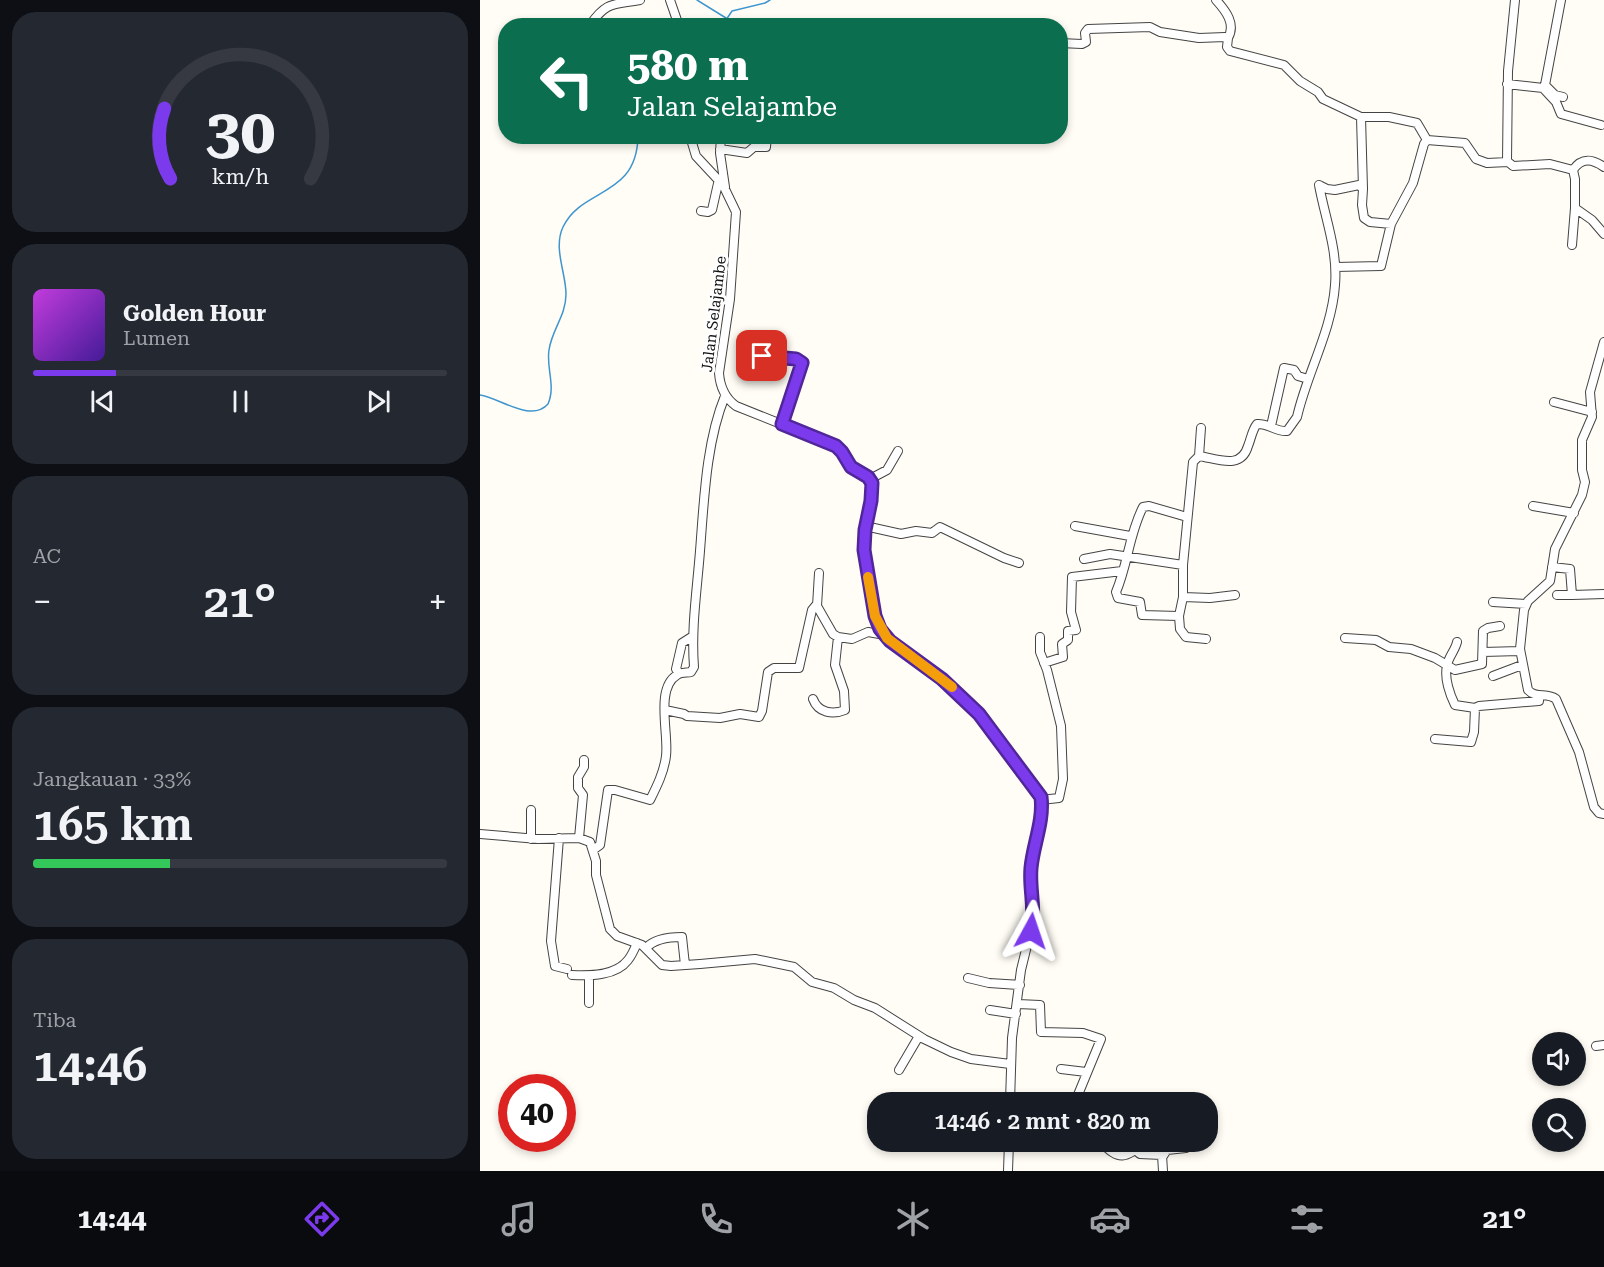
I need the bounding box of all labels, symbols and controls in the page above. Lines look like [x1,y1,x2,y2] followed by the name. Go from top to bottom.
[627,41,749,90] text: 580 m
[528,42,606,120] icon: left
[627,91,837,123] text: Jalan Selajambe
[205,95,275,168] text: 30
[211,164,269,189] text: km/h
[698,255,730,373] street label: Jalan Selajambe
[123,301,266,326] text: Golden Hour
[123,326,190,350] text: Lumen
[736,330,787,381] pin
[745,339,778,372] icon: arrive
[86,385,119,418] icon: previous
[224,385,257,418] icon: pause
[362,385,395,418] icon: next
[33,544,61,568] text: AC
[204,575,276,628] text: 21°
[33,582,51,621] text: −
[429,582,447,621] text: +
[33,767,191,791] text: Jangkauan · 33%
[33,798,193,851] text: 165 km
[999,899,1063,963] position arrow
[33,1008,76,1032] text: Tiba
[1532,1032,1586,1152] map controls
[1532,1032,1586,1086] button: sound
[33,1039,147,1092] text: 14:46
[498,1074,576,1152] speed limit sign: 40
[1532,1098,1586,1152] button: search
[934,1109,1151,1134] text: 14:46 · 2 mnt · 820 m
[301,1198,343,1240] icon: directions
[498,1198,540,1240] icon: music
[695,1198,737,1240] icon: phone
[892,1198,934,1240] icon: climate
[1089,1198,1131,1240] icon: car
[1286,1198,1328,1240] icon: filters
[77,1203,146,1235] text: 14:44
[1483,1203,1527,1235] text: 21°

